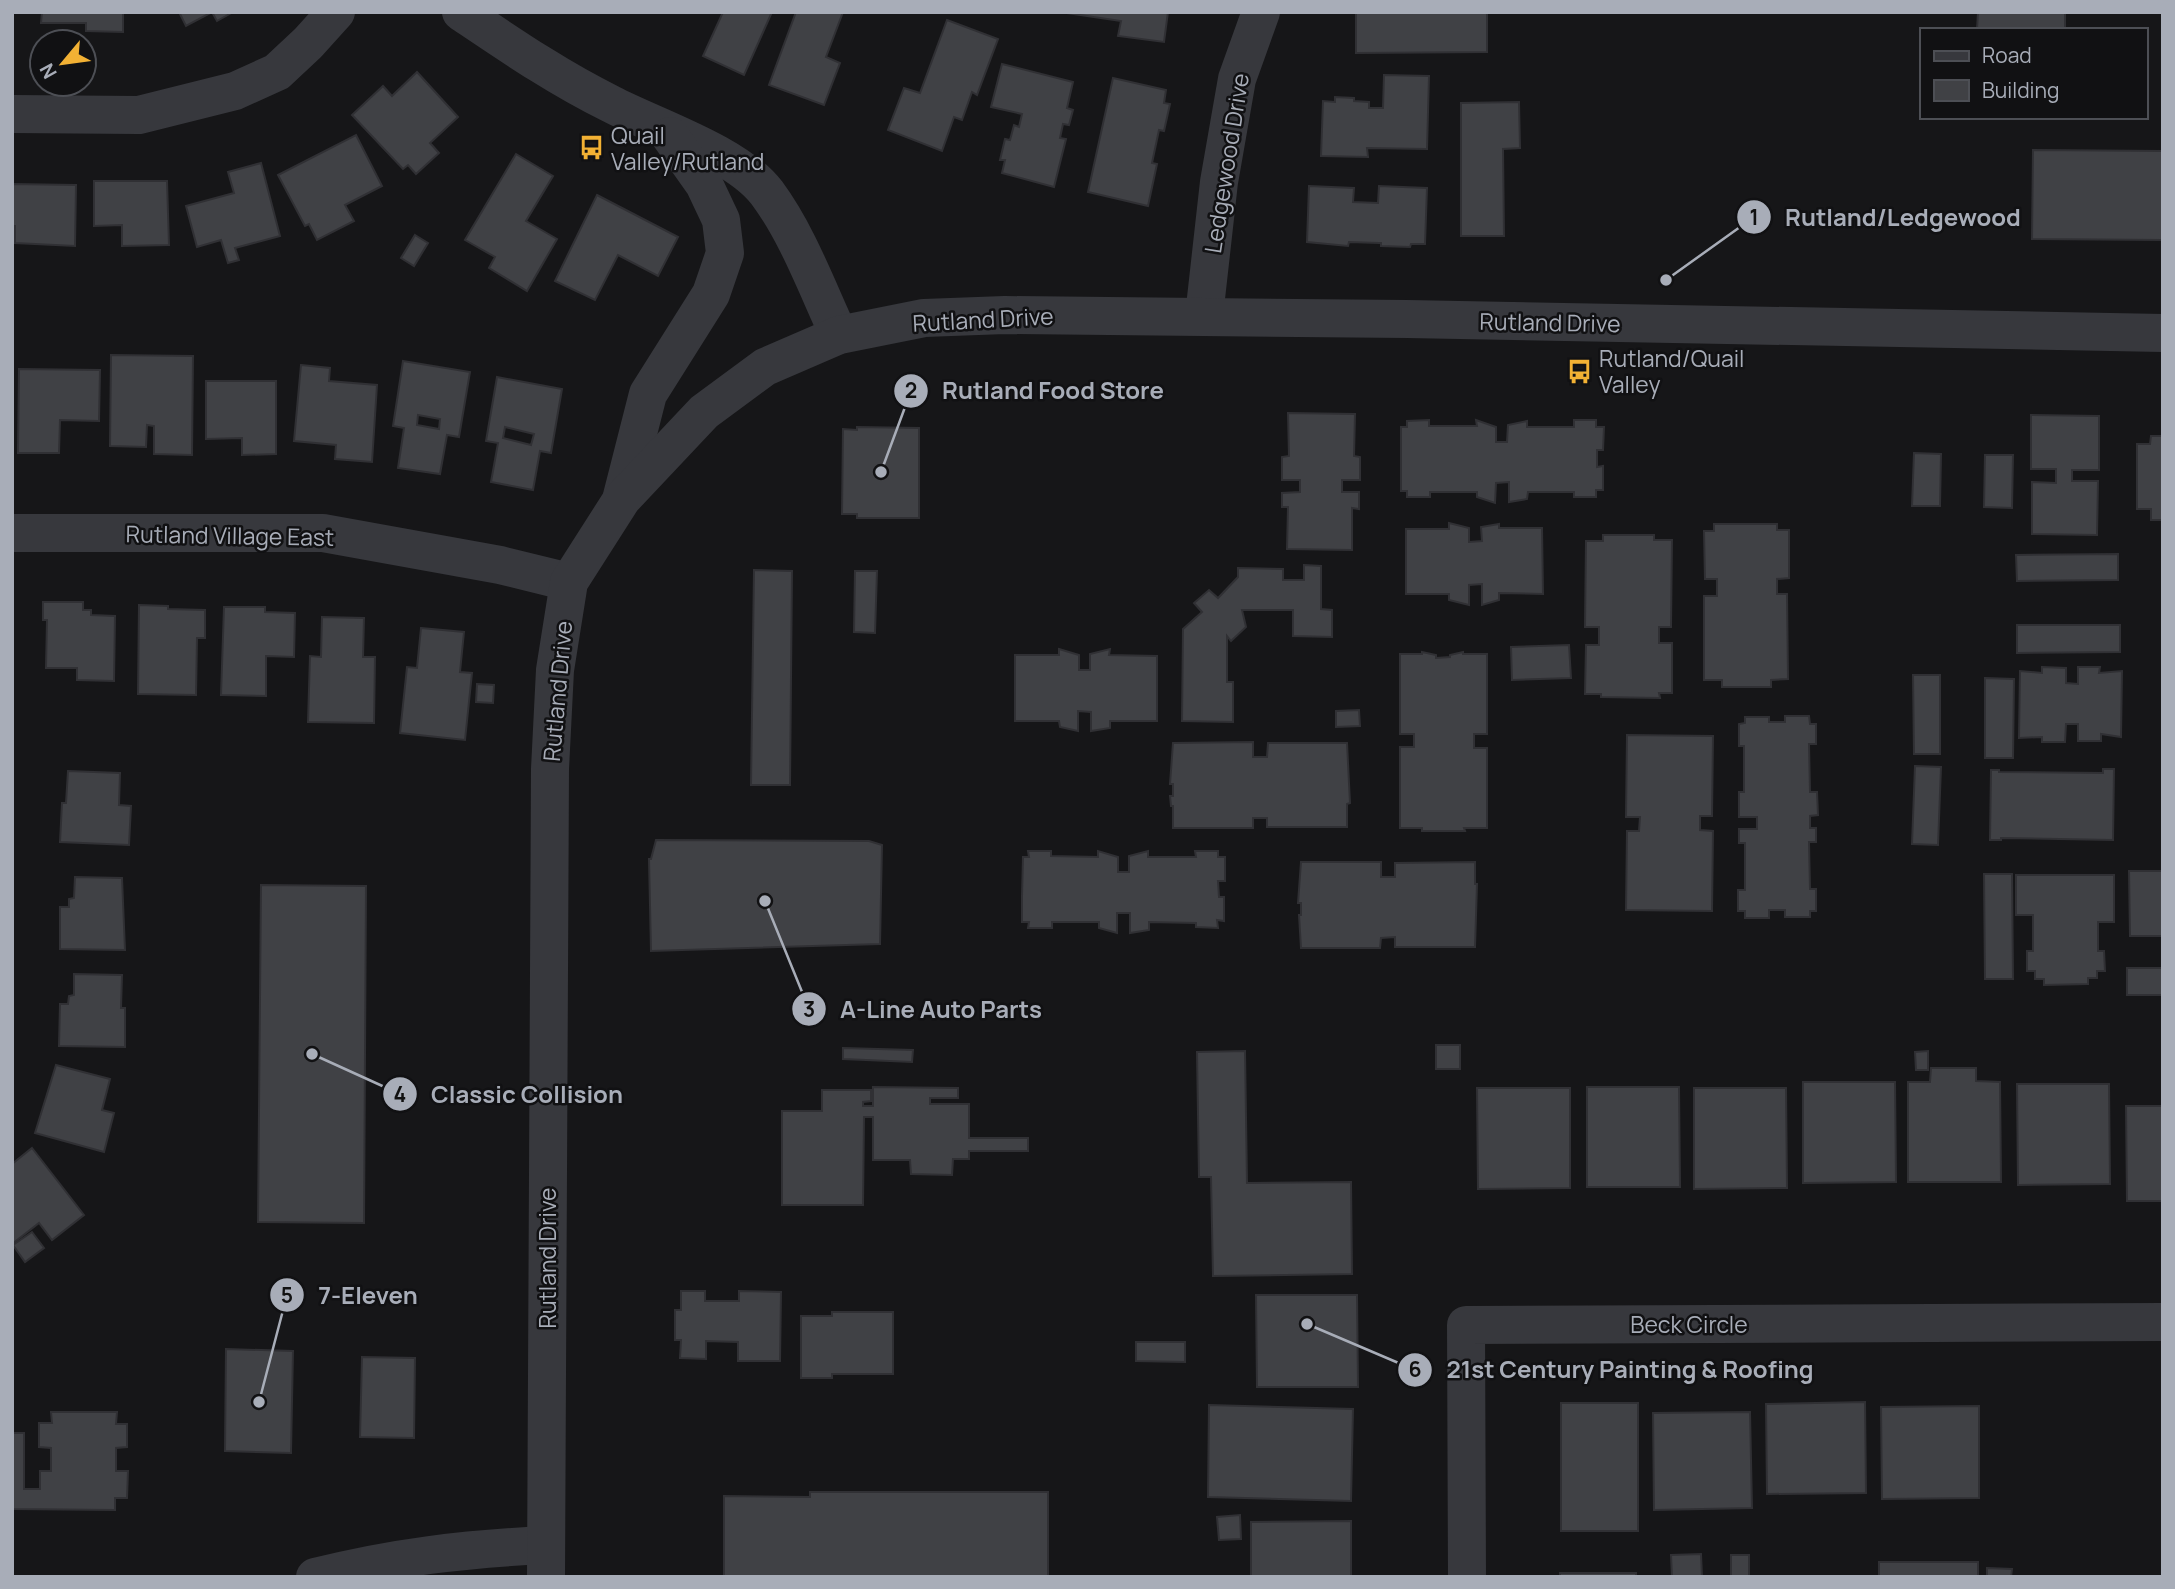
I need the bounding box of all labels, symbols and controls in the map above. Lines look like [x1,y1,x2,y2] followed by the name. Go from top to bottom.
[28,28,98,98] north arrow
[1920,28,2147,119] legend
[1982,41,2032,69] text: Road
[33,59,63,84] text: N
[1196,71,1256,255] street label: Ledgewood Drive
[1982,76,2059,104] text: Building
[611,119,764,177] place label: Quail Valley/Rutland
[577,134,605,162] bus stop icon: Quail Valley/Rutland
[1736,195,2035,240] callout: Rutland/Ledgewood
[1785,200,2021,233] text: Rutland/Ledgewood
[1749,203,1759,231] text: 1
[912,299,1054,339] street label: Rutland Drive
[1479,305,1621,339] street label: Rutland Drive
[1599,342,1744,400] place label: Rutland/Quail Valley
[1565,357,1593,385] bus stop icon: Rutland/Quail Valley
[893,368,1178,413] callout: Rutland Food Store
[942,373,1164,406] text: Rutland Food Store
[905,376,917,404] text: 2
[125,517,335,553] street label: Rutland Village East
[535,619,579,763] street label: Rutland Drive
[791,987,1056,1032] callout: A-Line Auto Parts
[840,992,1042,1025] text: A-Line Auto Parts
[803,995,815,1023] text: 3
[382,1072,637,1117] callout: Classic Collision
[431,1077,623,1110] text: Classic Collision
[394,1080,406,1108] text: 4
[531,1187,563,1329] street label: Rutland Drive
[269,1273,432,1318] callout: 7-Eleven
[318,1278,418,1311] text: 7-Eleven
[281,1281,293,1309] text: 5
[1630,1308,1748,1340] street label: Beck Circle
[1398,1347,1828,1392] callout: 21st Century Painting & Roofing
[1446,1352,1814,1385] text: 21st Century Painting & Roofing
[1408,1355,1422,1383] text: 6

